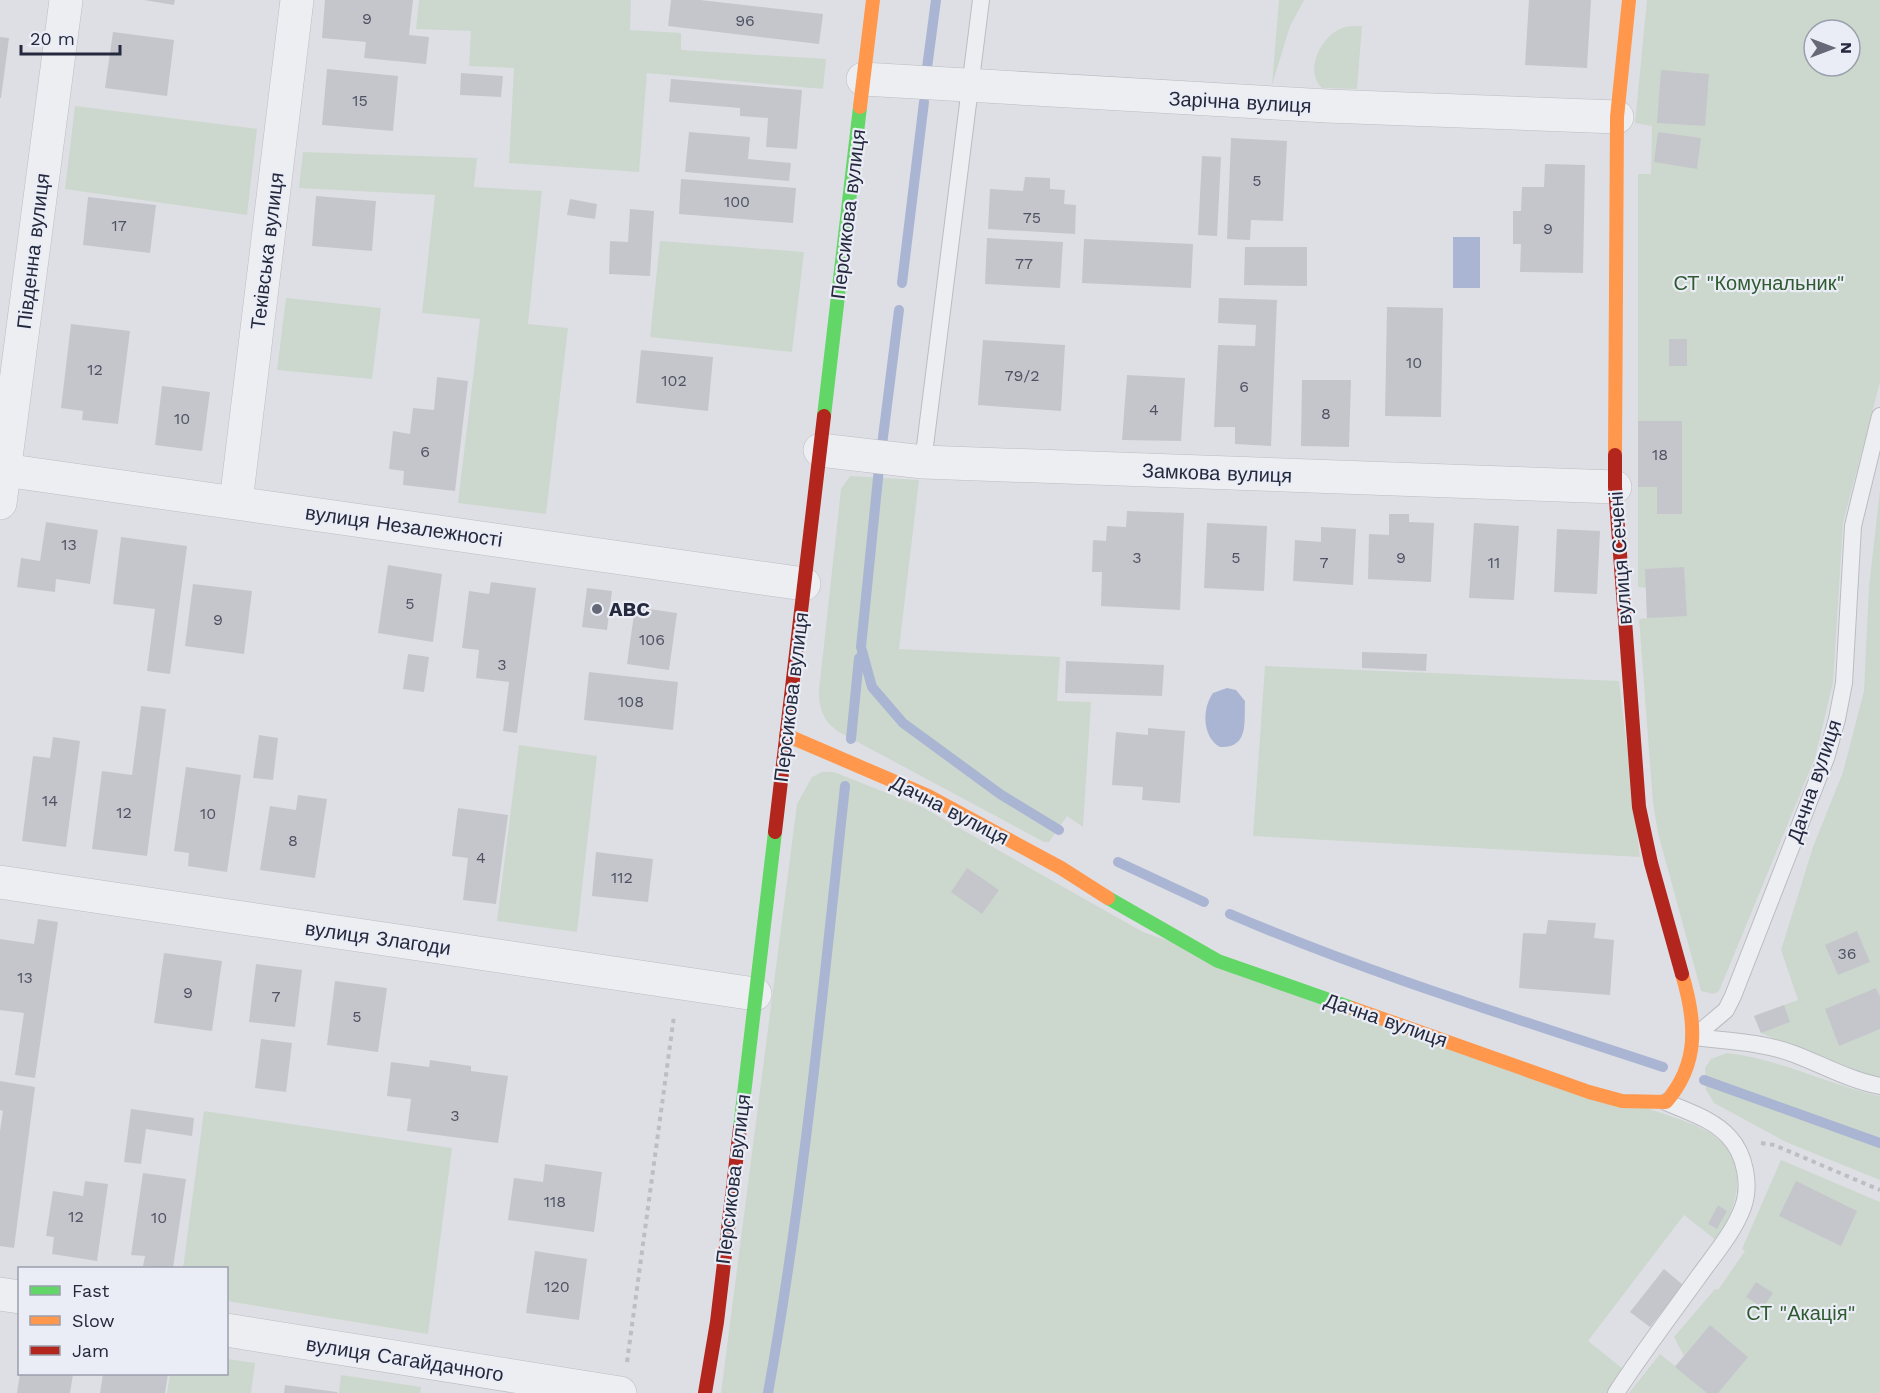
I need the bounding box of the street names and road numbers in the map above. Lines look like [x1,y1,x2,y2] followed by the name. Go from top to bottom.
[1168,86,1312,118] street label: Зарічна вулиця
[826,128,870,300] street label: Персикова вулиця
[245,171,289,331] street label: Теківська вулиця
[12,172,54,330] street label: Південна вулиця
[1141,458,1293,488] street label: Замкова вулиця
[1603,491,1637,625] street label: вулиця Сечені
[304,500,504,552] street label: вулиця Незалежності
[769,611,813,783] street label: Персикова вулиця
[1782,716,1846,846] street label: Дачна вулиця
[887,770,1013,850] street label: Дачна вулиця
[304,916,452,960] street label: вулиця Злагоди
[1321,988,1451,1052] street label: Дачна вулиця
[711,1093,755,1265] street label: Персикова вулиця
[305,1332,505,1386] street label: вулиця Сагайдачного

